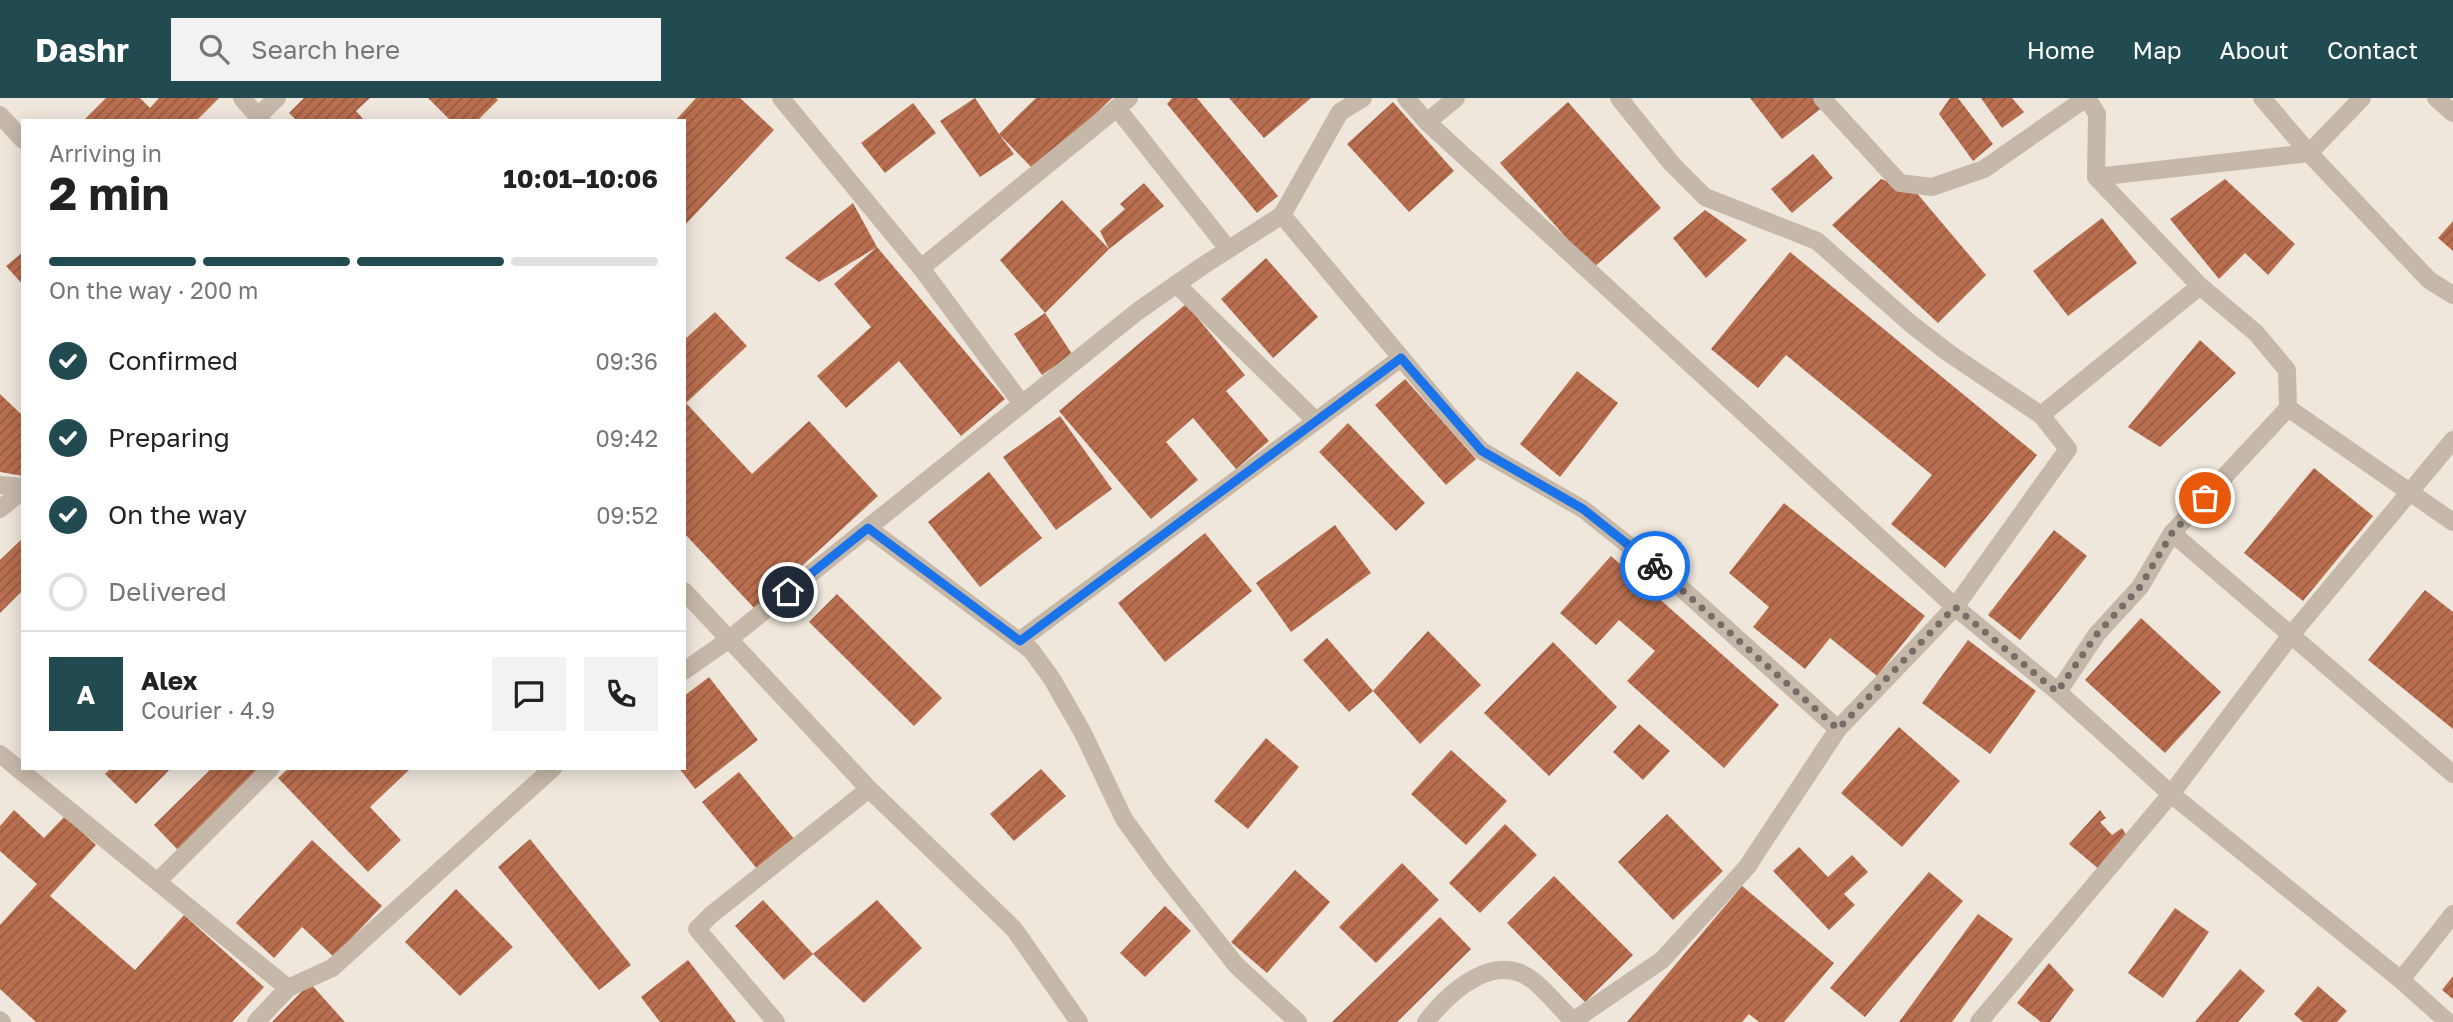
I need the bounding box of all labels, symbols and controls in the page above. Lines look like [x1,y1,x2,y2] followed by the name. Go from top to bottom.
[171,18,661,81] search box
[35,30,129,69] text: Dashr
[195,30,233,68] icon: search
[251,34,400,65] text: Search here
[2027,35,2095,64] text: Home
[2133,35,2182,64] text: Map
[2220,35,2289,64] text: About
[2327,35,2418,64] text: Contact
[49,139,162,167] text: Arriving in
[503,163,658,194] text: 10:01–10:06
[49,165,169,220] text: 2 min
[49,276,258,304] text: On the way · 200 m
[49,342,87,380] icon: check
[108,345,238,376] text: Confirmed
[596,347,658,375] text: 09:36
[49,419,87,457] icon: check
[108,422,230,453] text: Preparing
[596,424,658,452] text: 09:42
[2175,468,2235,528] pin
[2186,479,2224,517] icon: bag
[49,496,87,534] icon: check
[108,499,247,530] text: On the way
[596,501,658,529] text: 09:52
[1620,531,1690,601] courier
[1636,547,1674,585] icon: bike
[758,562,818,622] pin
[769,573,807,611] icon: home
[108,576,227,607] text: Delivered
[492,657,566,731] button: chat
[584,657,658,731] button: phone
[141,665,198,696] text: Alex
[77,679,95,710] text: A
[141,696,275,724] text: Courier · 4.9

